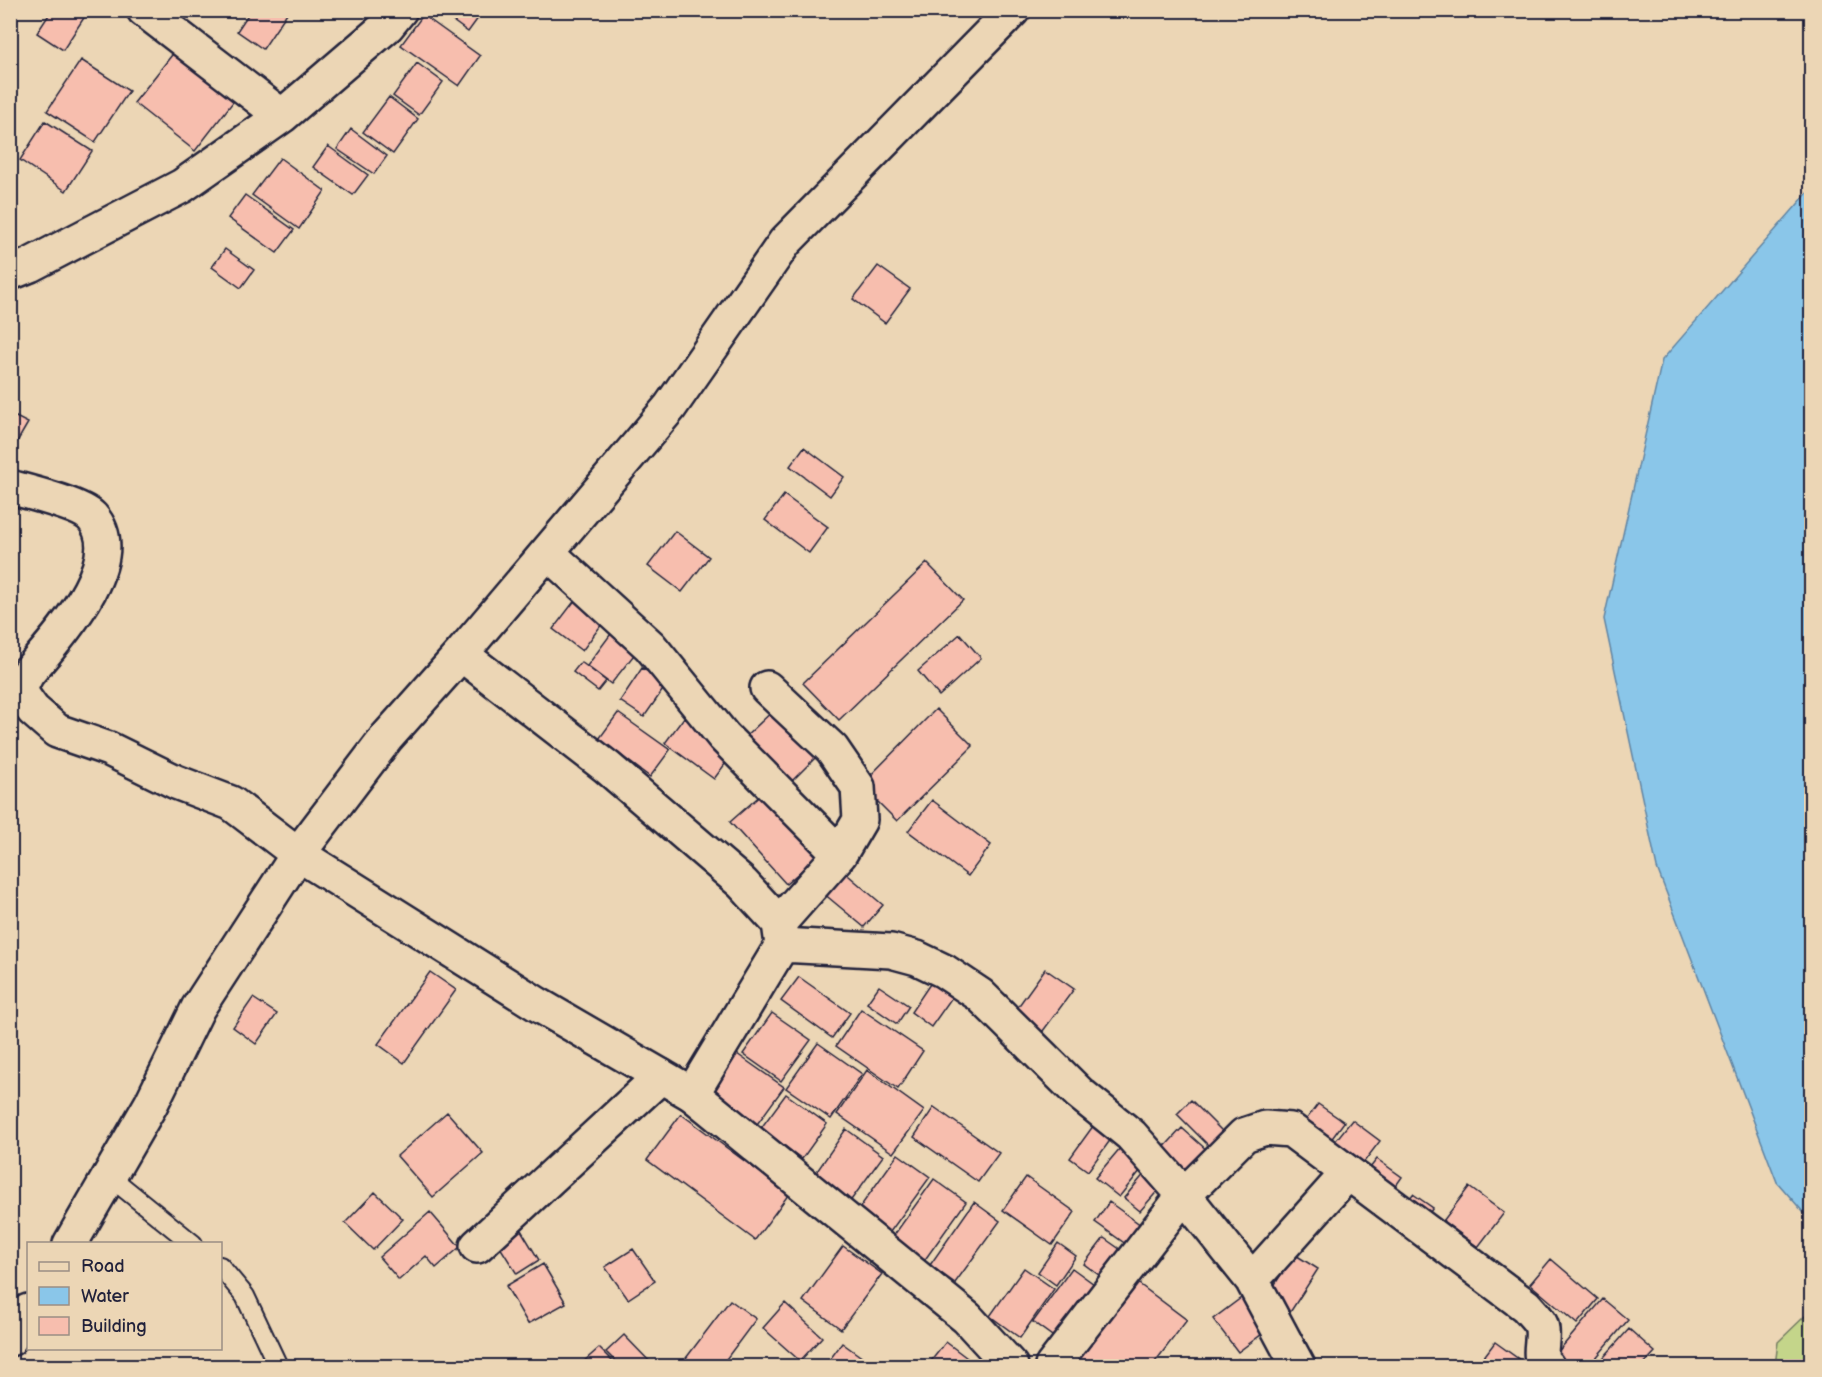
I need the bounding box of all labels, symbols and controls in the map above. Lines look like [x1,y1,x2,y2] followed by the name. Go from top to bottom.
[27,1242,222,1350] legend
[81,1256,125,1277] text: Road
[81,1286,129,1307] text: Water
[81,1316,147,1337] text: Building

